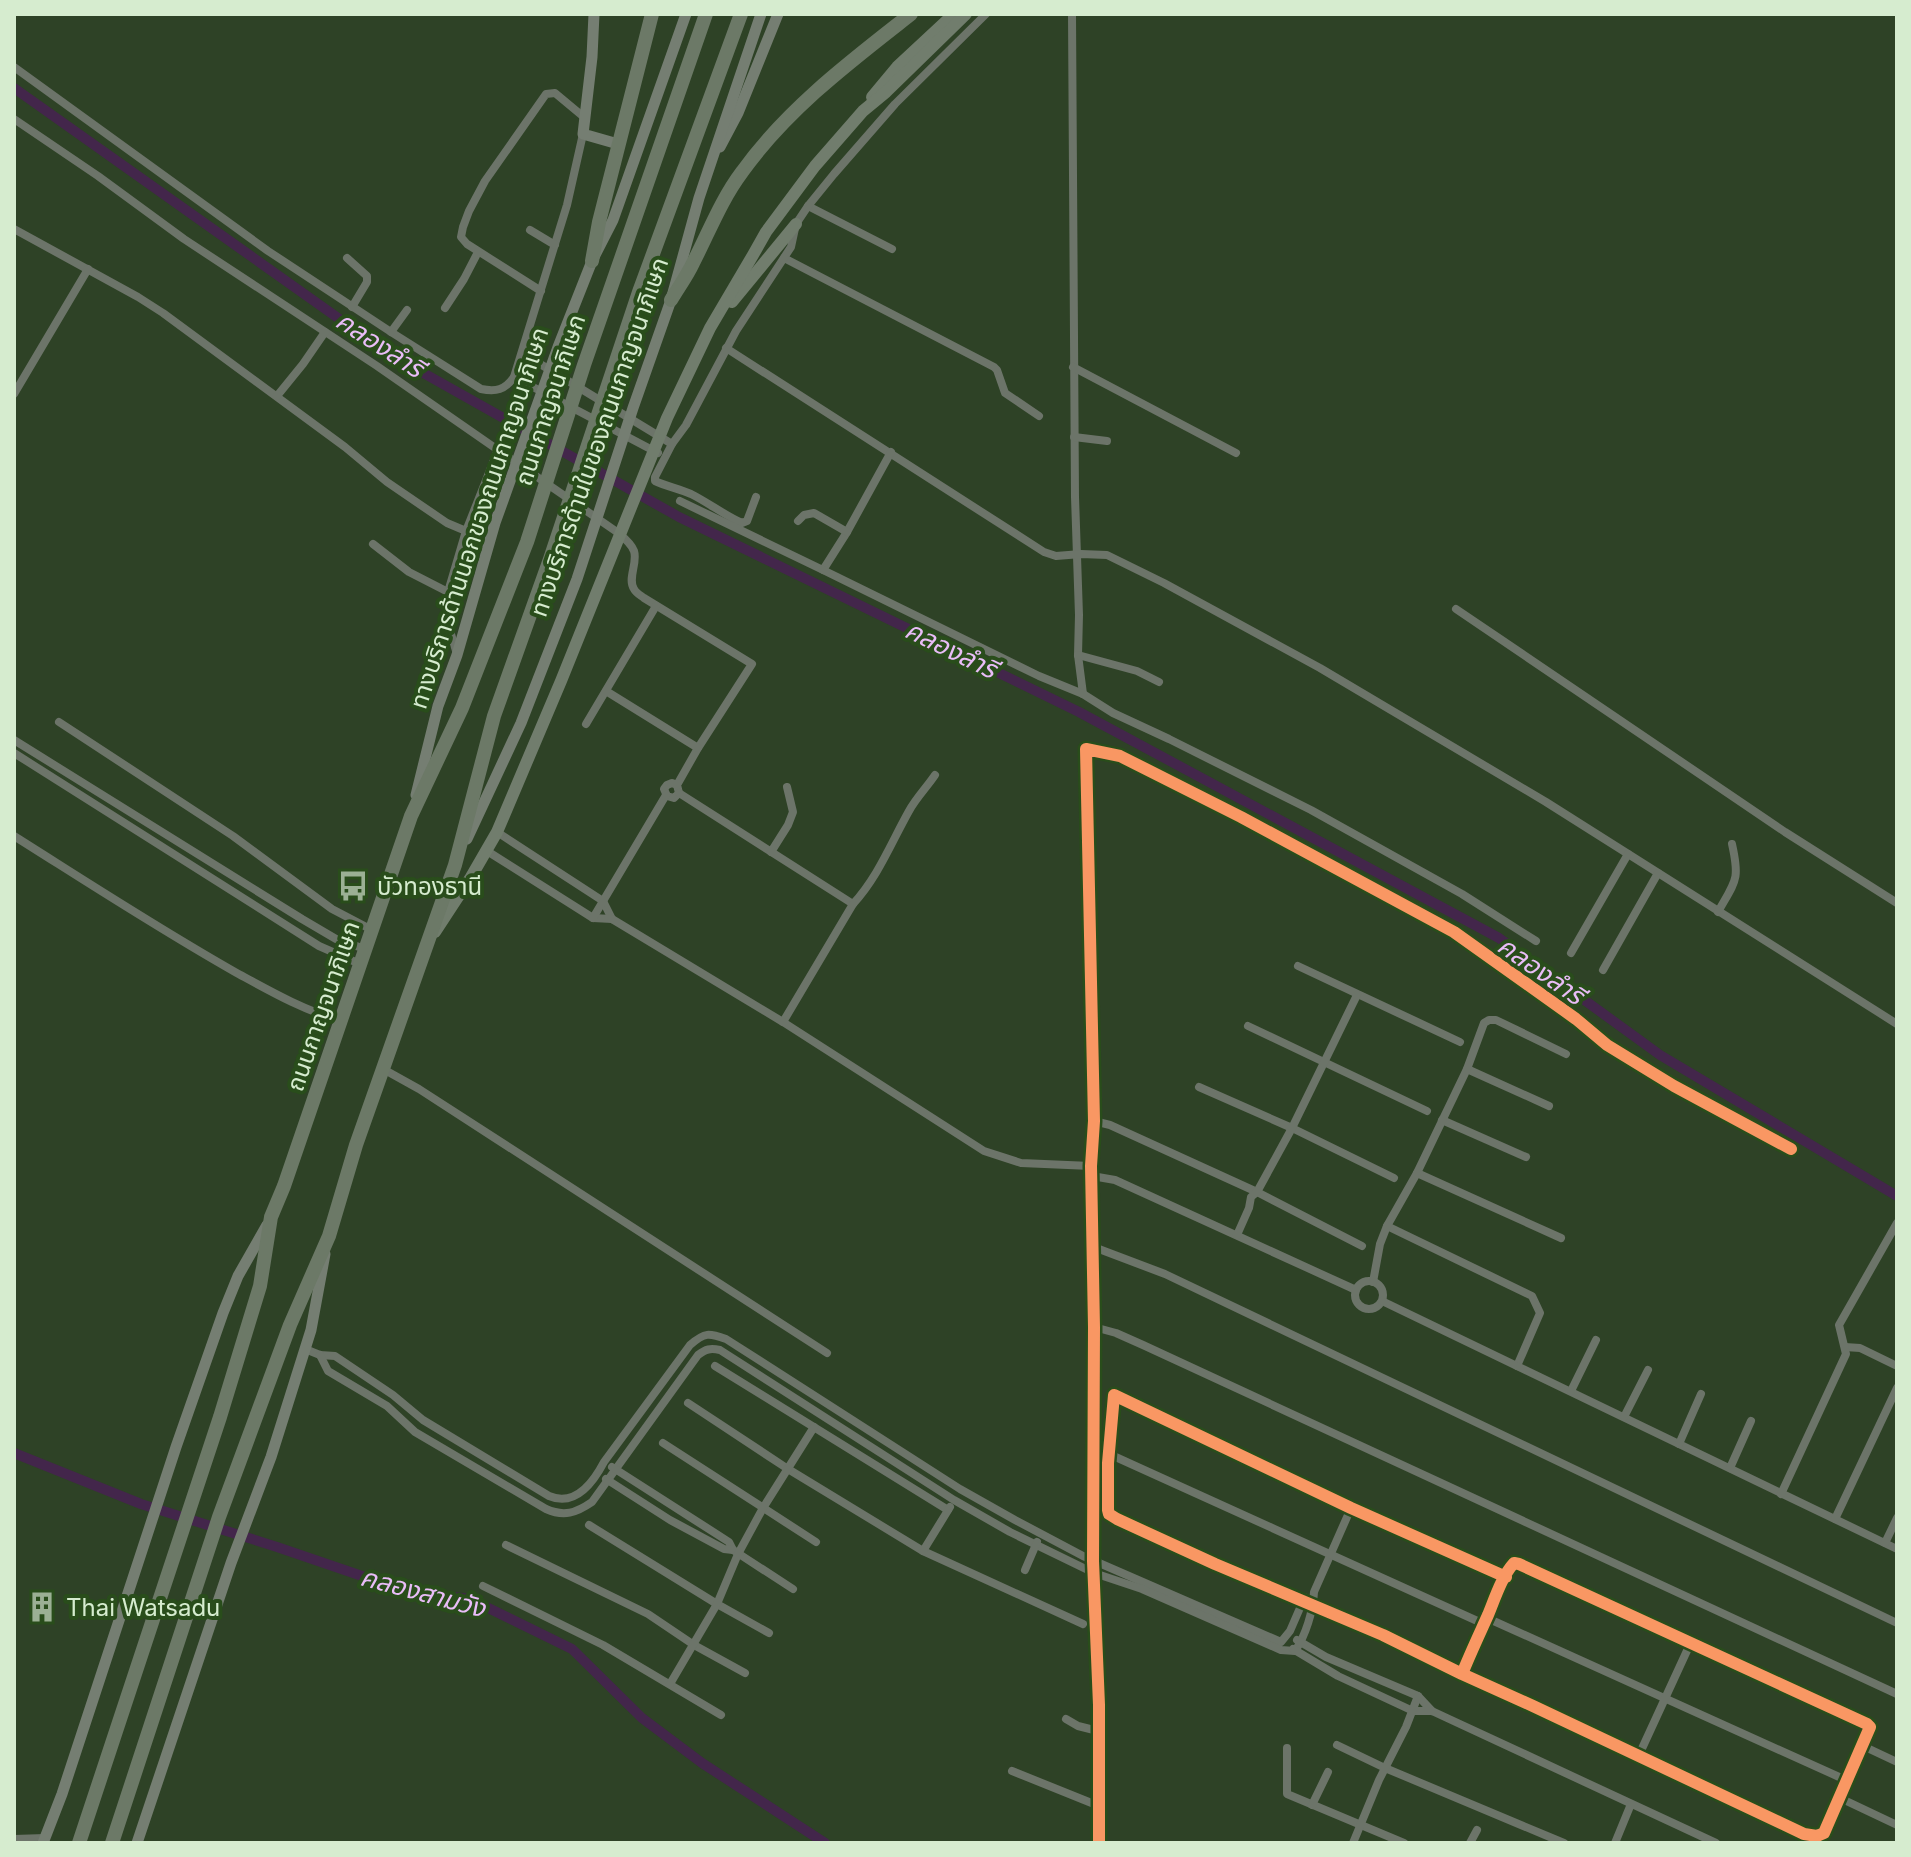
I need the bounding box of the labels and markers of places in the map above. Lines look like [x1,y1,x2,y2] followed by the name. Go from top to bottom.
[336,869,370,903] bus stop icon: บัวทองธานี
[377,872,482,901] place label: บัวทองธานี
[25,1590,59,1624] building icon: Thai Watsadu
[66,1593,220,1622] place label: Thai Watsadu

